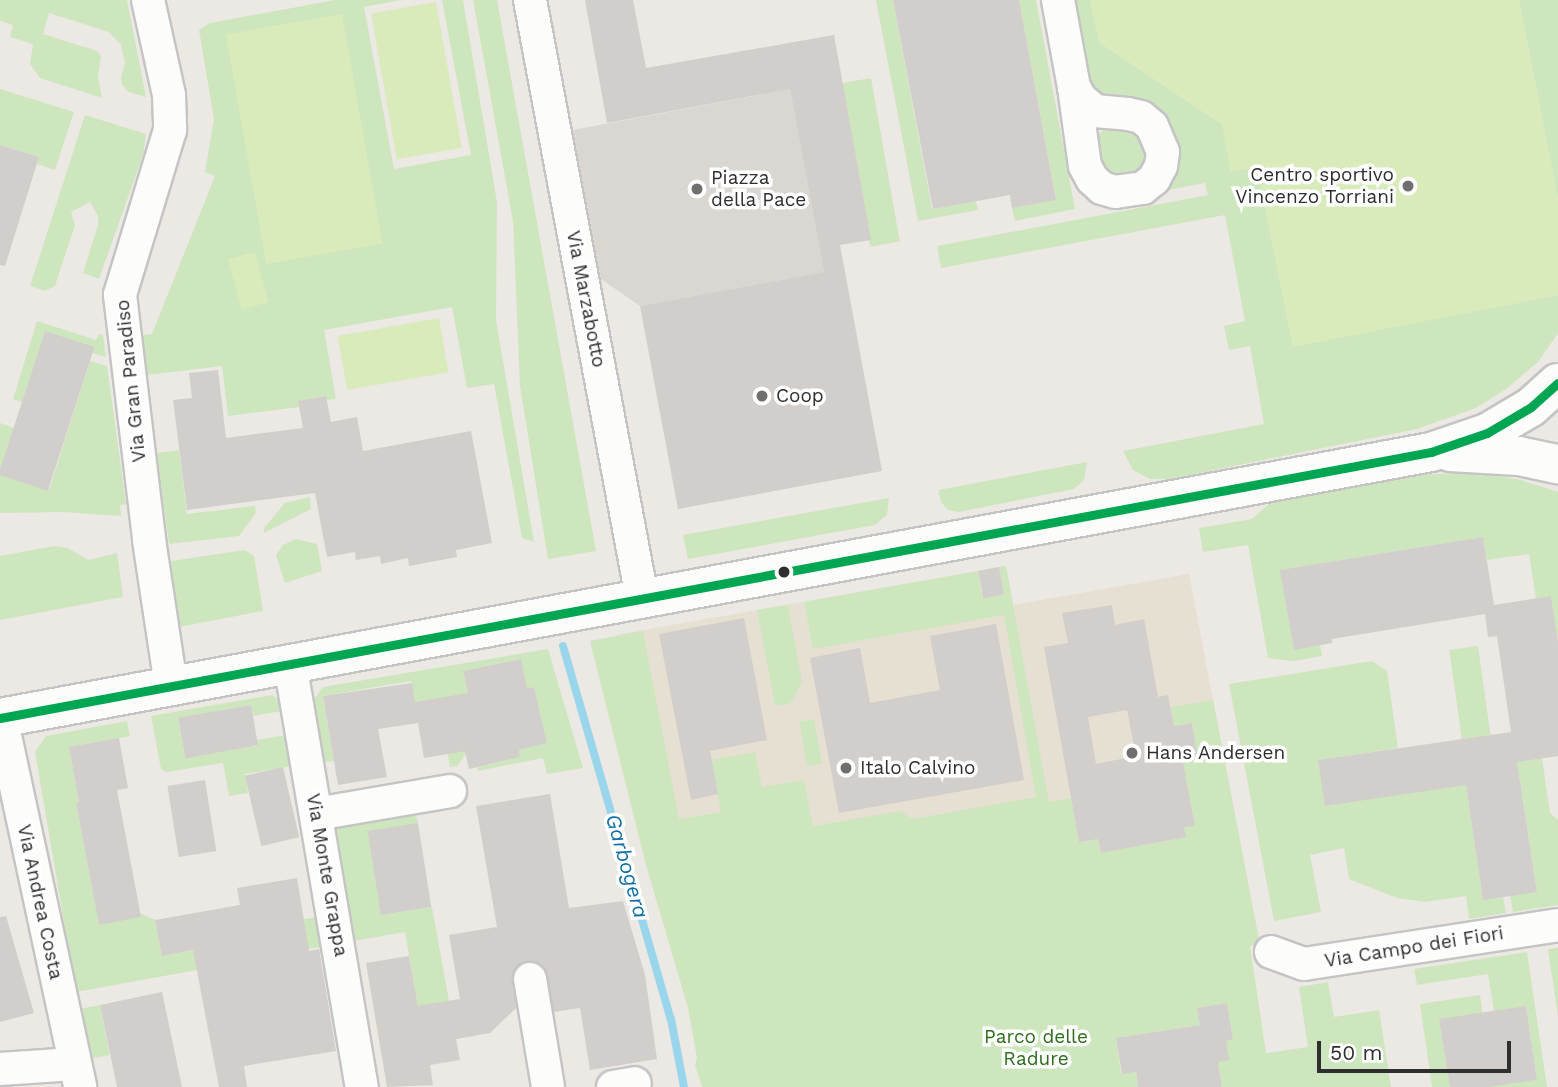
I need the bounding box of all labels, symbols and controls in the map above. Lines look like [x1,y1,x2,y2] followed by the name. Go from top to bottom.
[1235,164,1394,208] place label: Centro sportivo Vincenzo Torriani
[711,167,807,211] place label: Piazza della Pace
[1400,178,1416,194] marker: Centro sportivo Vincenzo Torriani
[689,181,705,197] marker: Piazza della Pace
[562,228,610,370] street label: Via Marzabotto
[111,298,151,464] street label: Via Gran Paradiso
[776,385,824,407] place label: Coop
[754,388,770,404] marker: Coop
[777,565,791,579] unlabelled marker
[1146,742,1286,764] place label: Hans Andersen
[1124,745,1140,761] marker: Hans Andersen
[860,757,975,779] place label: Italo Calvino
[838,760,854,776] marker: Italo Calvino
[301,791,353,959] street label: Via Monte Grappa
[600,811,654,921] water label: Garbogera
[12,822,68,982] street label: Via Andrea Costa
[1323,922,1505,972] street label: Via Campo dei Fiori
[984,1026,1088,1070] park label: Parco delle Radure
[1320,1028,1514,1072] scale bar
[1330,1040,1382,1065] text: 50 m

